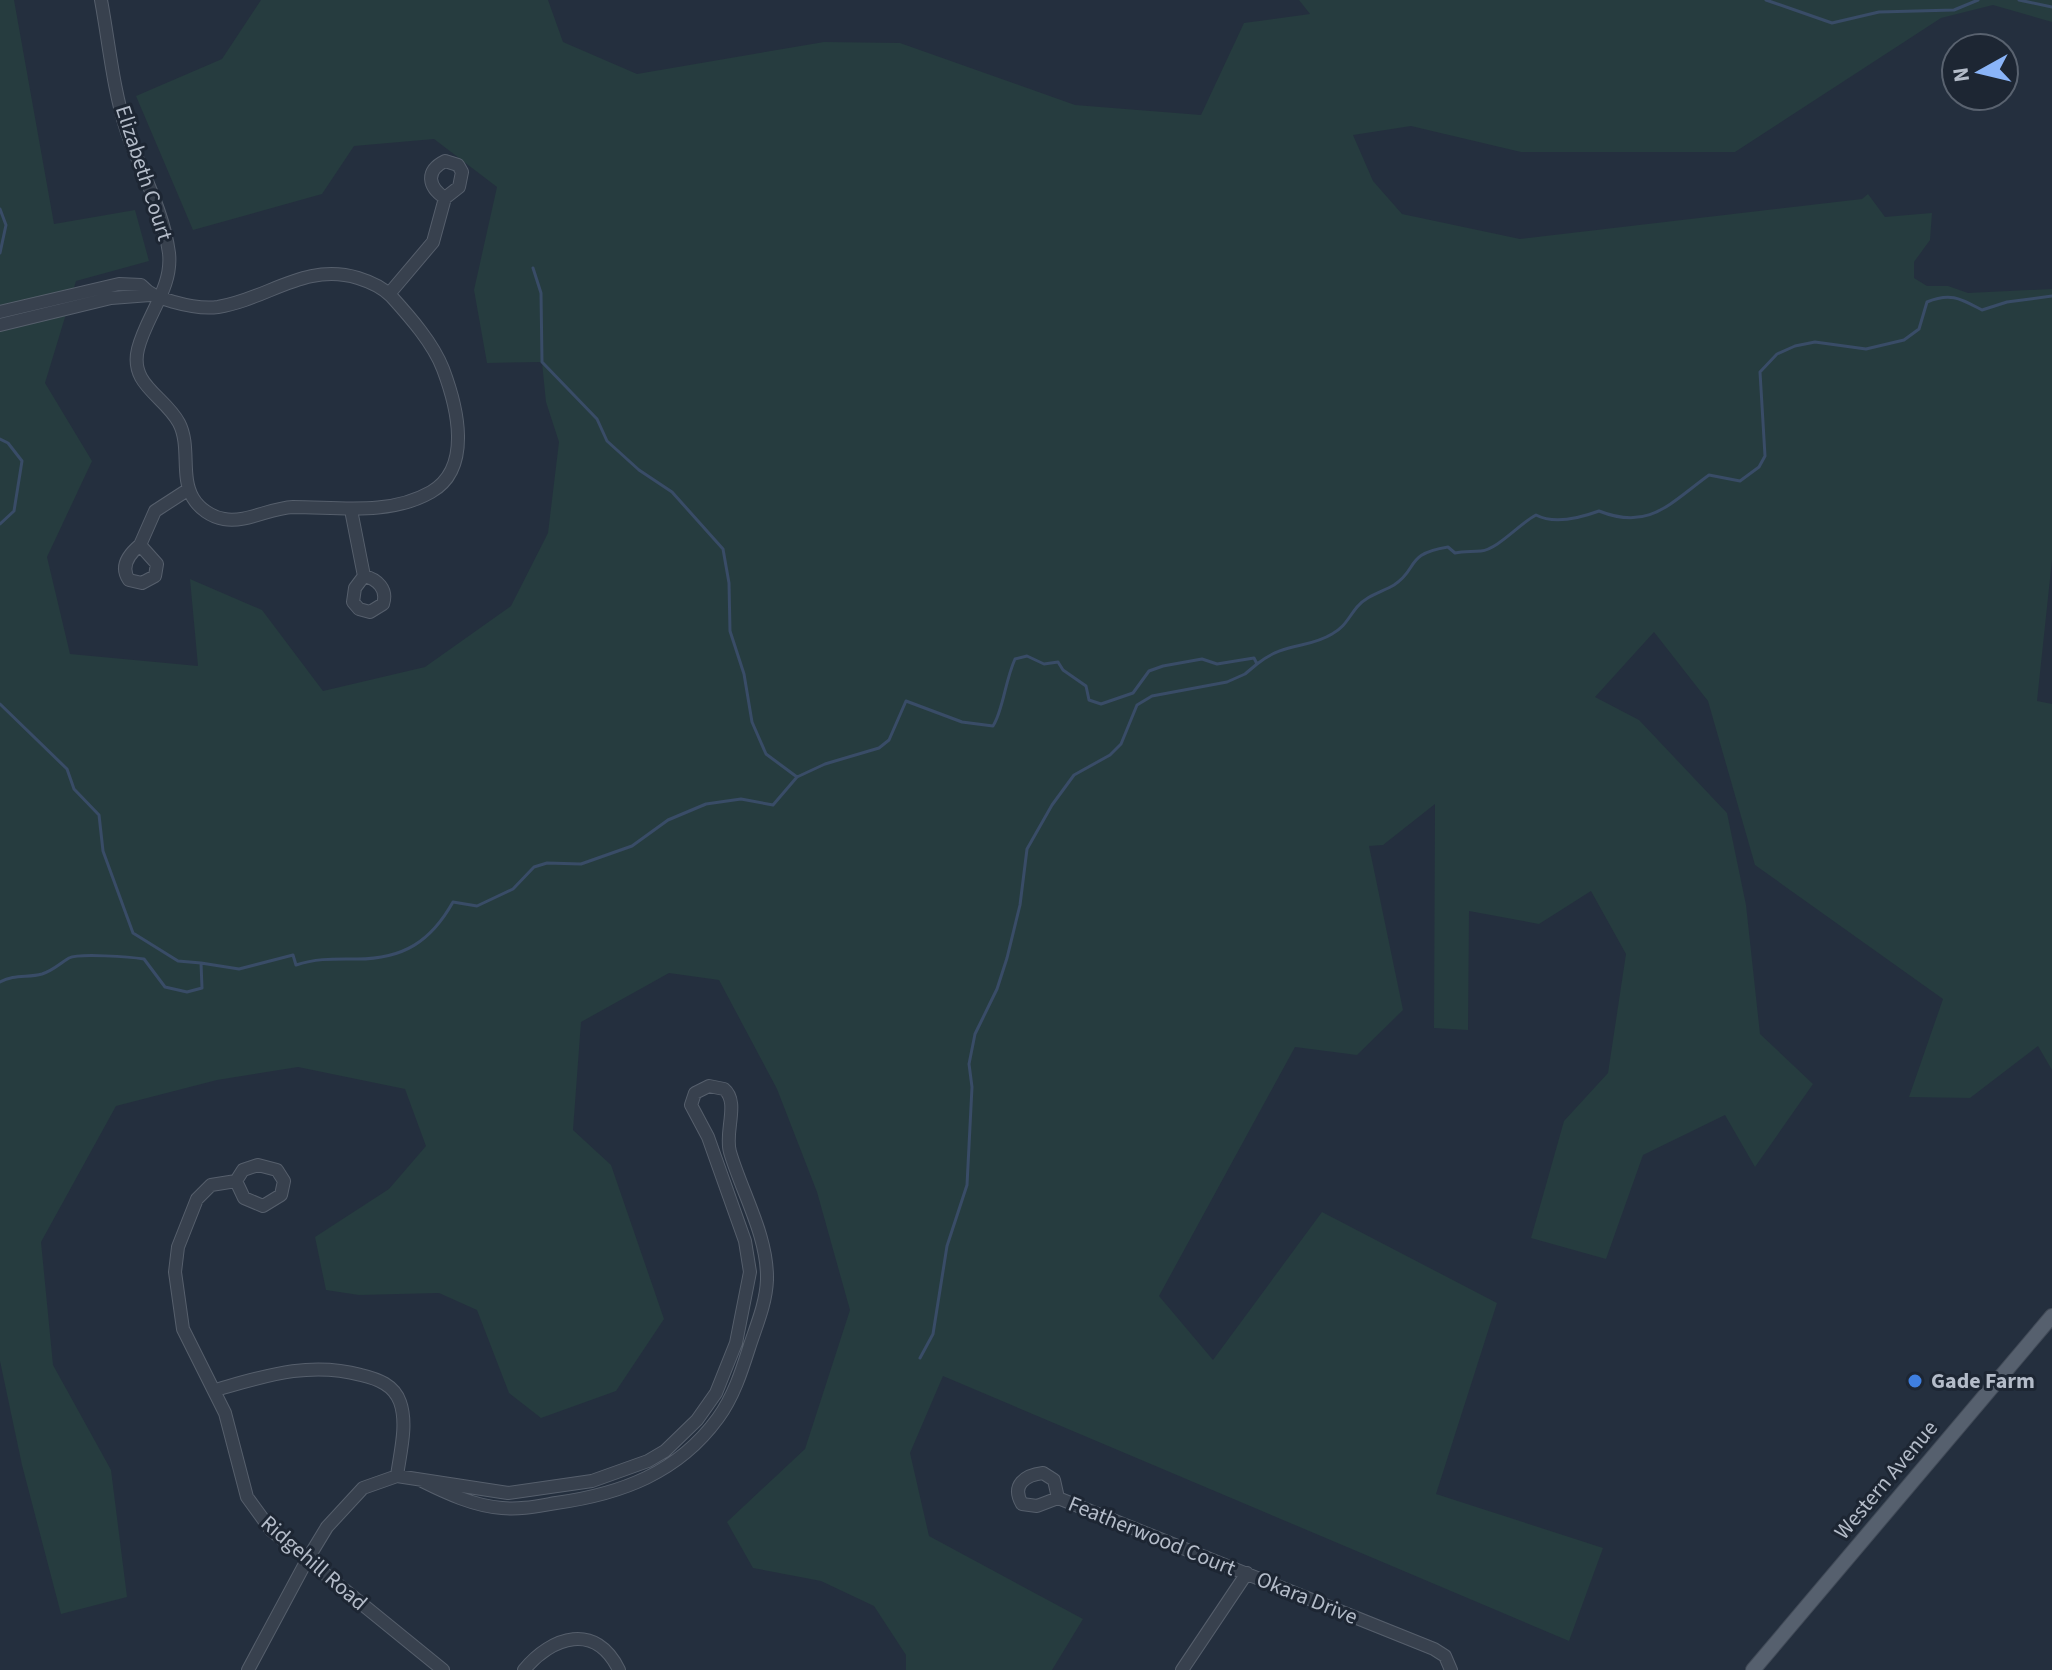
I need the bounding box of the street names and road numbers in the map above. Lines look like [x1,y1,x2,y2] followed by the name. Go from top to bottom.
[107,101,181,245] street label: Elizabeth Court
[1827,1413,1946,1547] street label: Western Avenue
[1063,1488,1241,1584] street label: Featherwood Court
[254,1508,374,1618] street label: Ridgehill Road
[1252,1563,1363,1633] street label: Okara Drive

